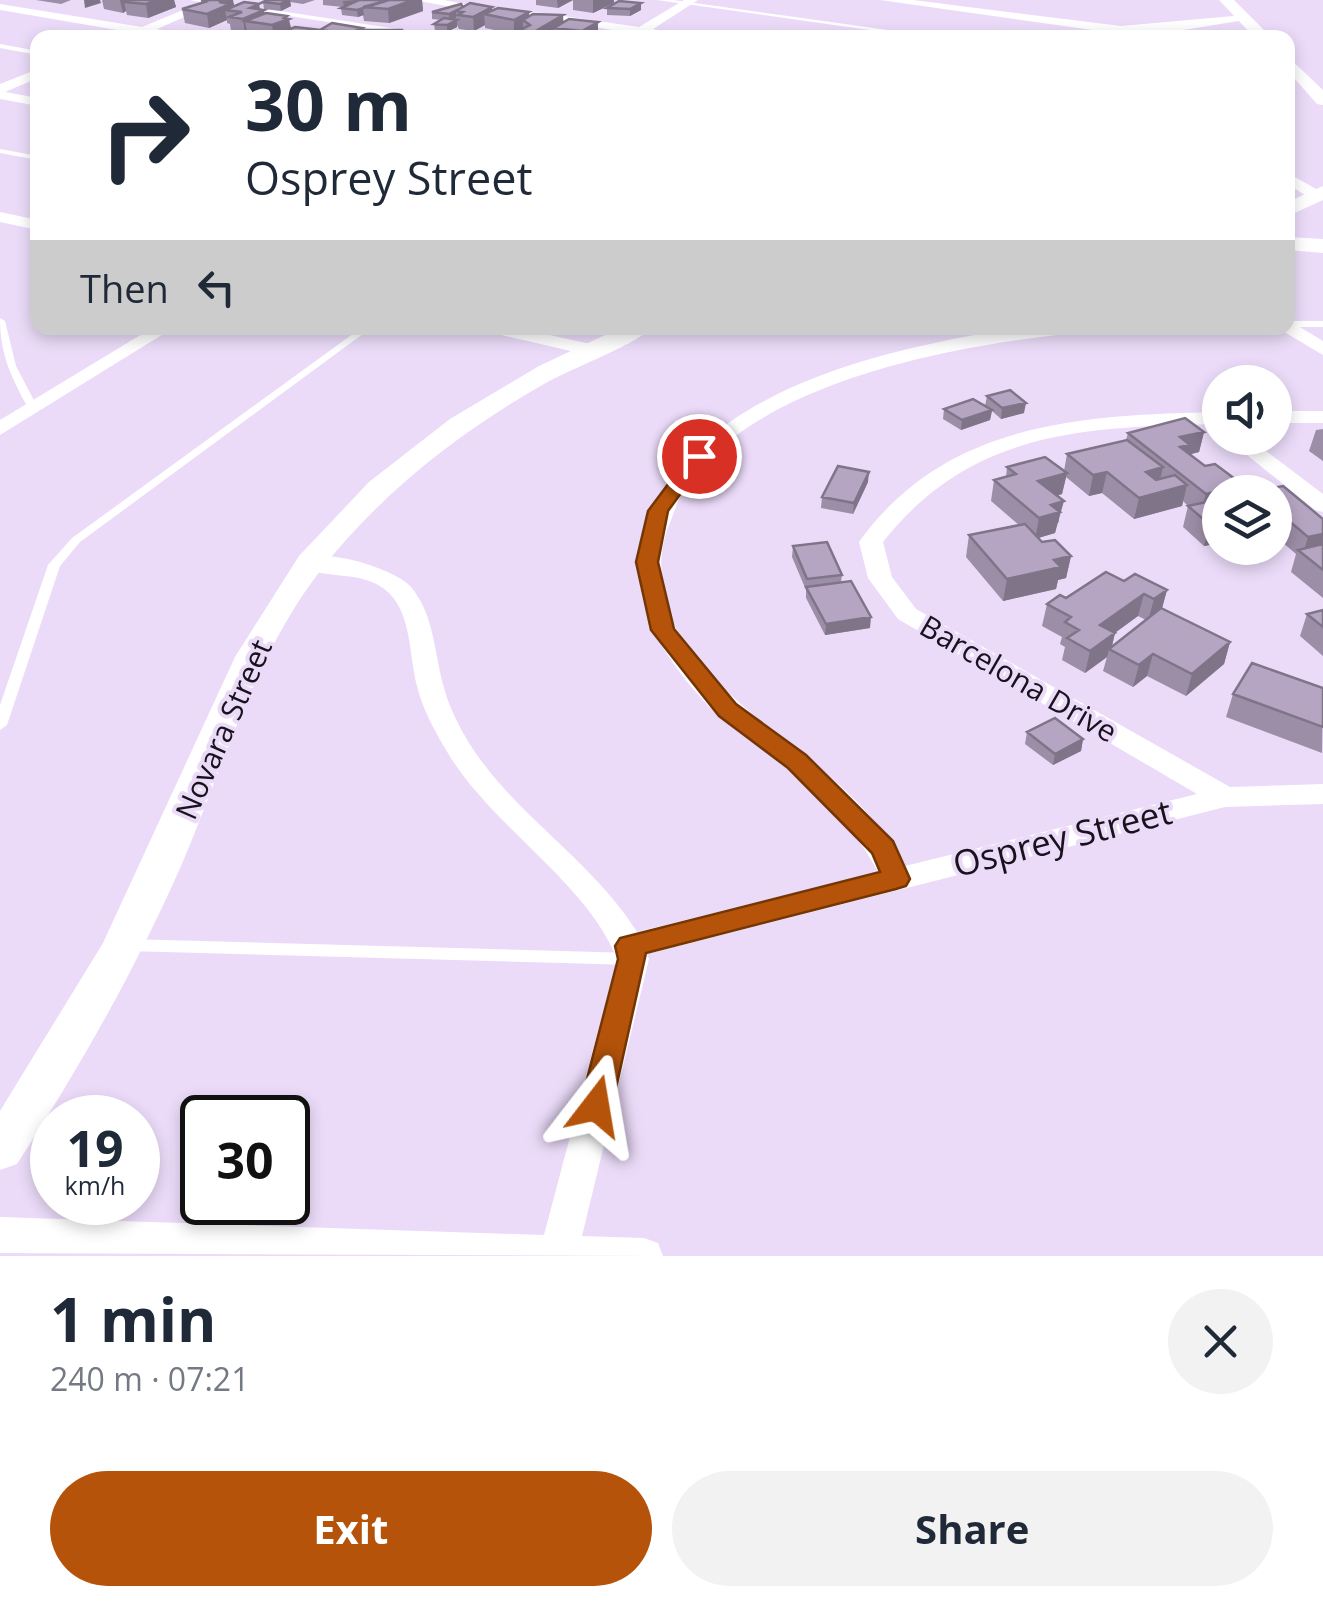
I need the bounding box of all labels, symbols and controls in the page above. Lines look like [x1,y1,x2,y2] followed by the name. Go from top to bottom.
[245,56,412,152] text: 30 m
[80,70,210,200] icon: right
[245,147,533,208] text: Osprey Street
[189,260,244,315] icon: left
[80,262,169,314] text: Then
[1202,365,1292,565] map controls
[1202,365,1292,455] button: sound
[657,414,742,499] pin
[672,429,727,484] icon: arrive
[1202,475,1292,565] button: layers
[913,605,1125,751] street label: Barcelona Drive
[165,633,281,825] street label: Novara Street
[948,787,1176,887] street label: Osprey Street
[544,1054,648,1158] position arrow
[180,1095,310,1225] speed limit sign: 30
[66,1114,124,1182] text: 19
[65,1168,125,1202] text: km/h
[50,1278,217,1360] text: 1 min
[1168,1289,1273,1394] button: close
[50,1357,249,1400] text: 240 m · 07:21
[50,1471,652,1586] button: Exit
[672,1471,1273,1586] button: Share

